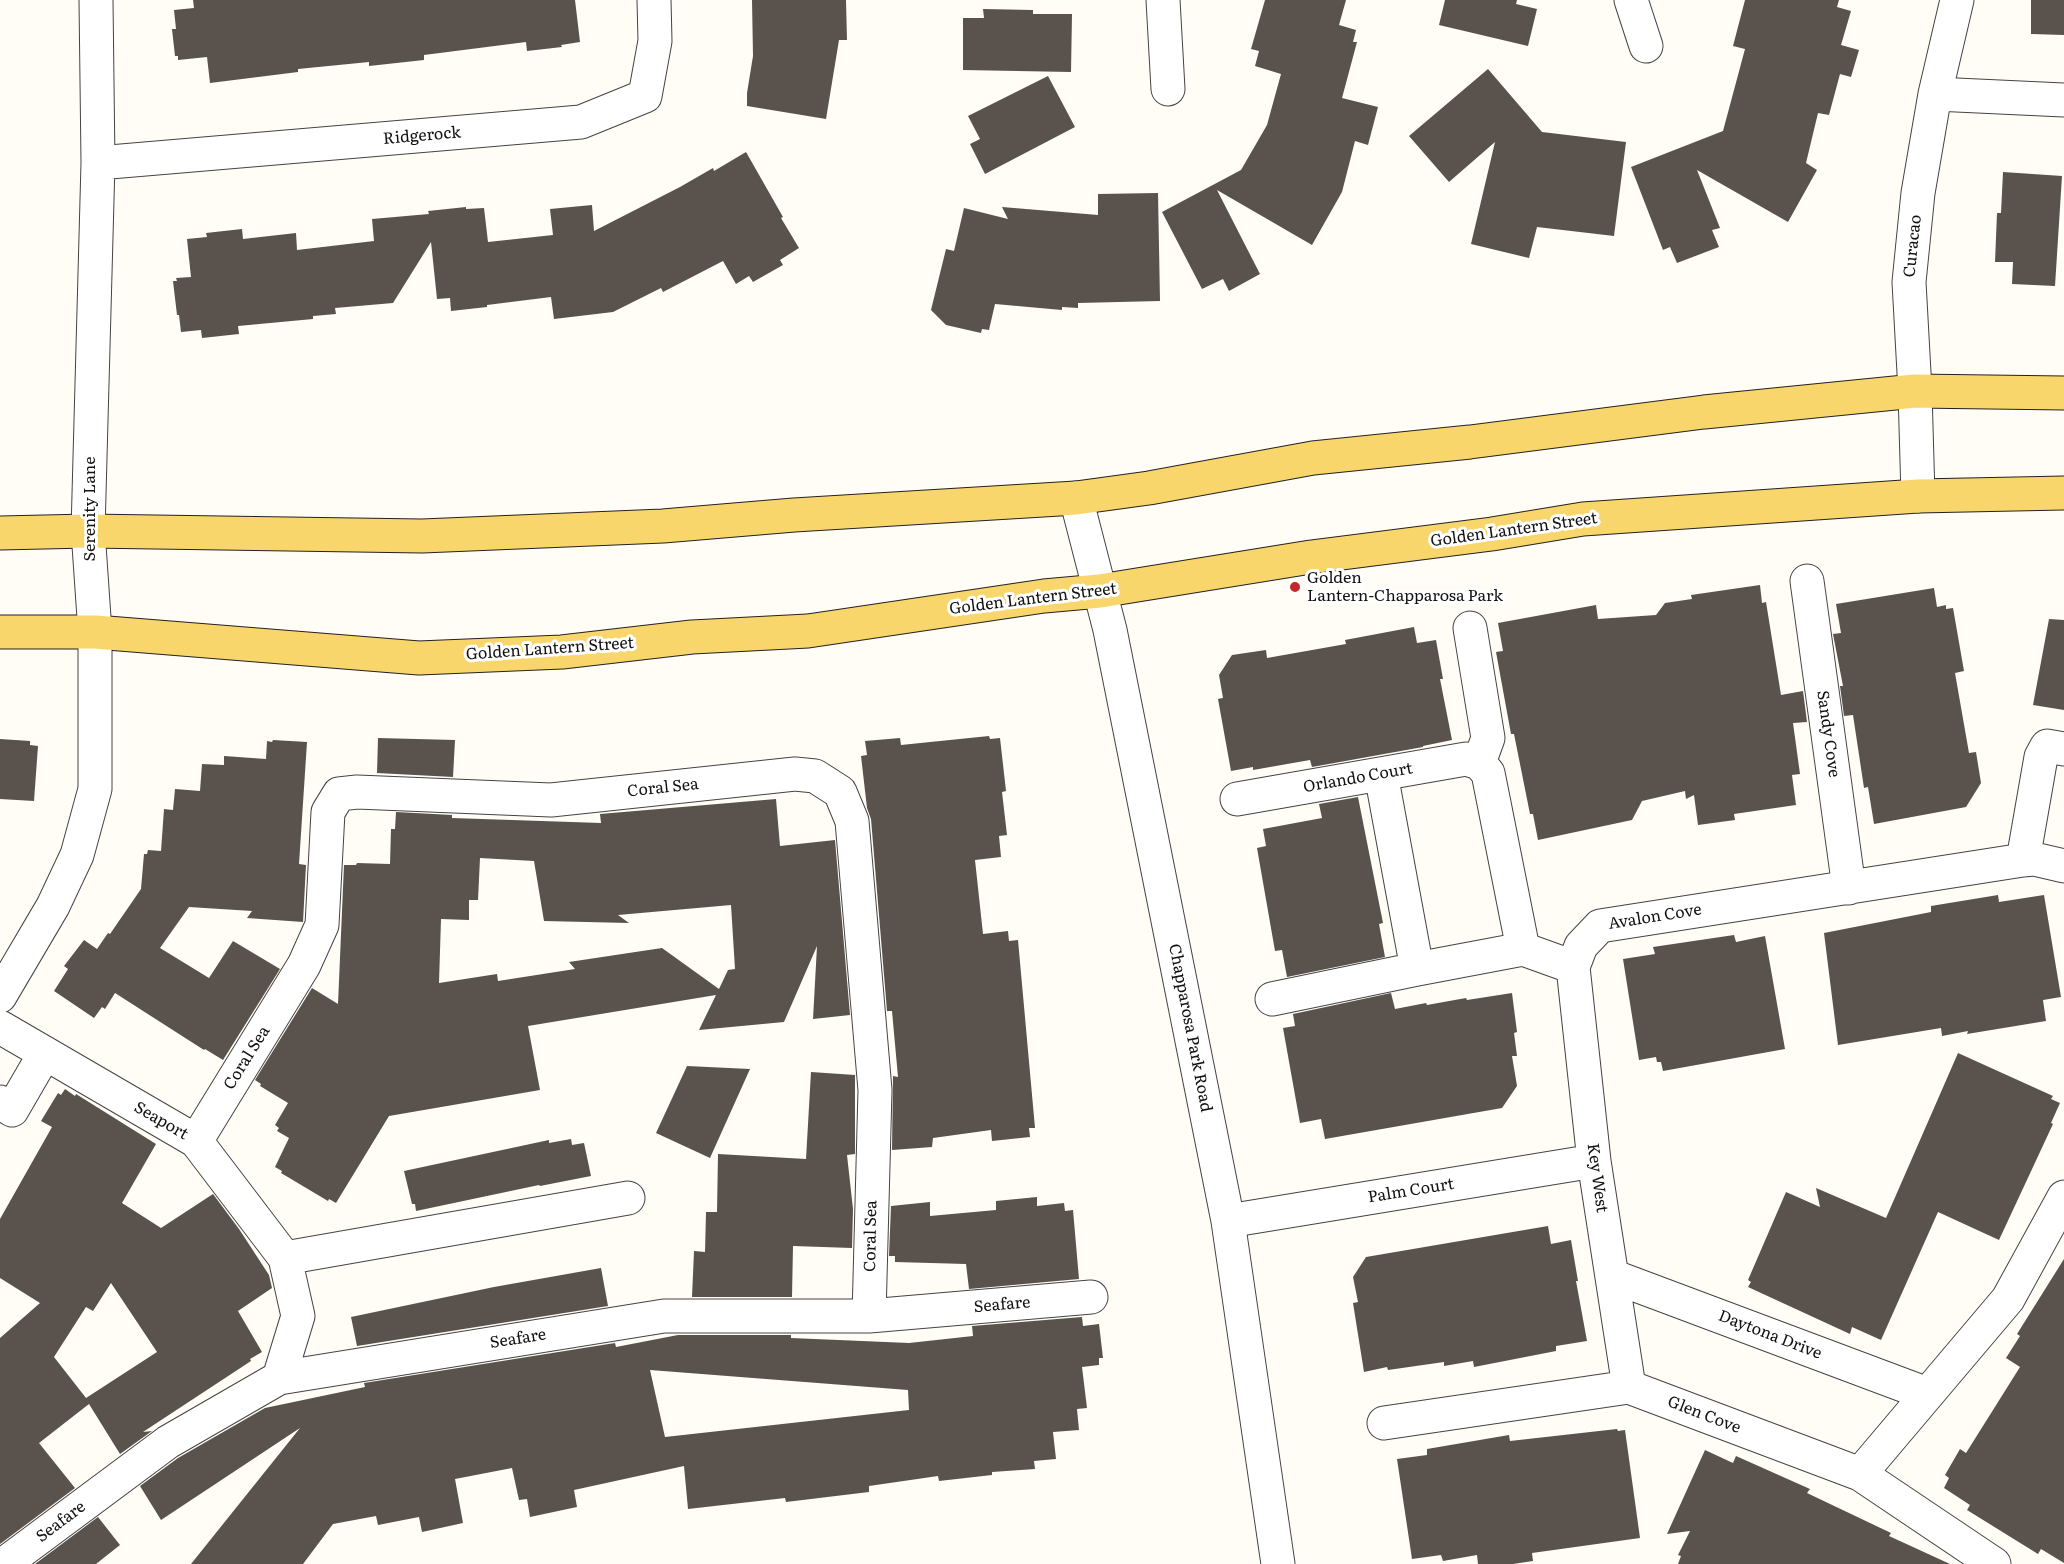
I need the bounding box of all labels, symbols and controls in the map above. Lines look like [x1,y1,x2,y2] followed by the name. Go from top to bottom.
[382,123,462,149] street label: Ridgerock
[1900,214,1926,278] street label: Curacao
[80,457,100,561] street label: Serenity Lane
[1429,509,1599,551] street label: Golden Lantern Street
[1307,568,1503,606] place label: Golden Lantern-Chapparosa Park
[948,579,1118,619] street label: Golden Lantern Street
[1288,580,1302,594] marker: Golden Lantern-Chapparosa Park
[465,634,635,664] street label: Golden Lantern Street
[1812,689,1844,779] street label: Sandy Cove
[1302,759,1414,797] street label: Orlando Court
[626,775,700,801] street label: Coral Sea
[1607,900,1703,934] street label: Avalon Cove
[1164,942,1216,1114] street label: Chapparosa Park Road
[220,1023,274,1093] street label: Coral Sea
[130,1098,192,1144] street label: Seaport
[1583,1142,1611,1214] street label: Key West
[1367,1175,1455,1207] street label: Palm Court
[861,1200,881,1272] street label: Coral Sea
[973,1293,1031,1317] street label: Seafare
[1716,1306,1824,1364] street label: Daytona Drive
[488,1325,548,1353] street label: Seafare
[1665,1392,1743,1438] street label: Glen Cove
[33,1497,89,1547] street label: Seafare

